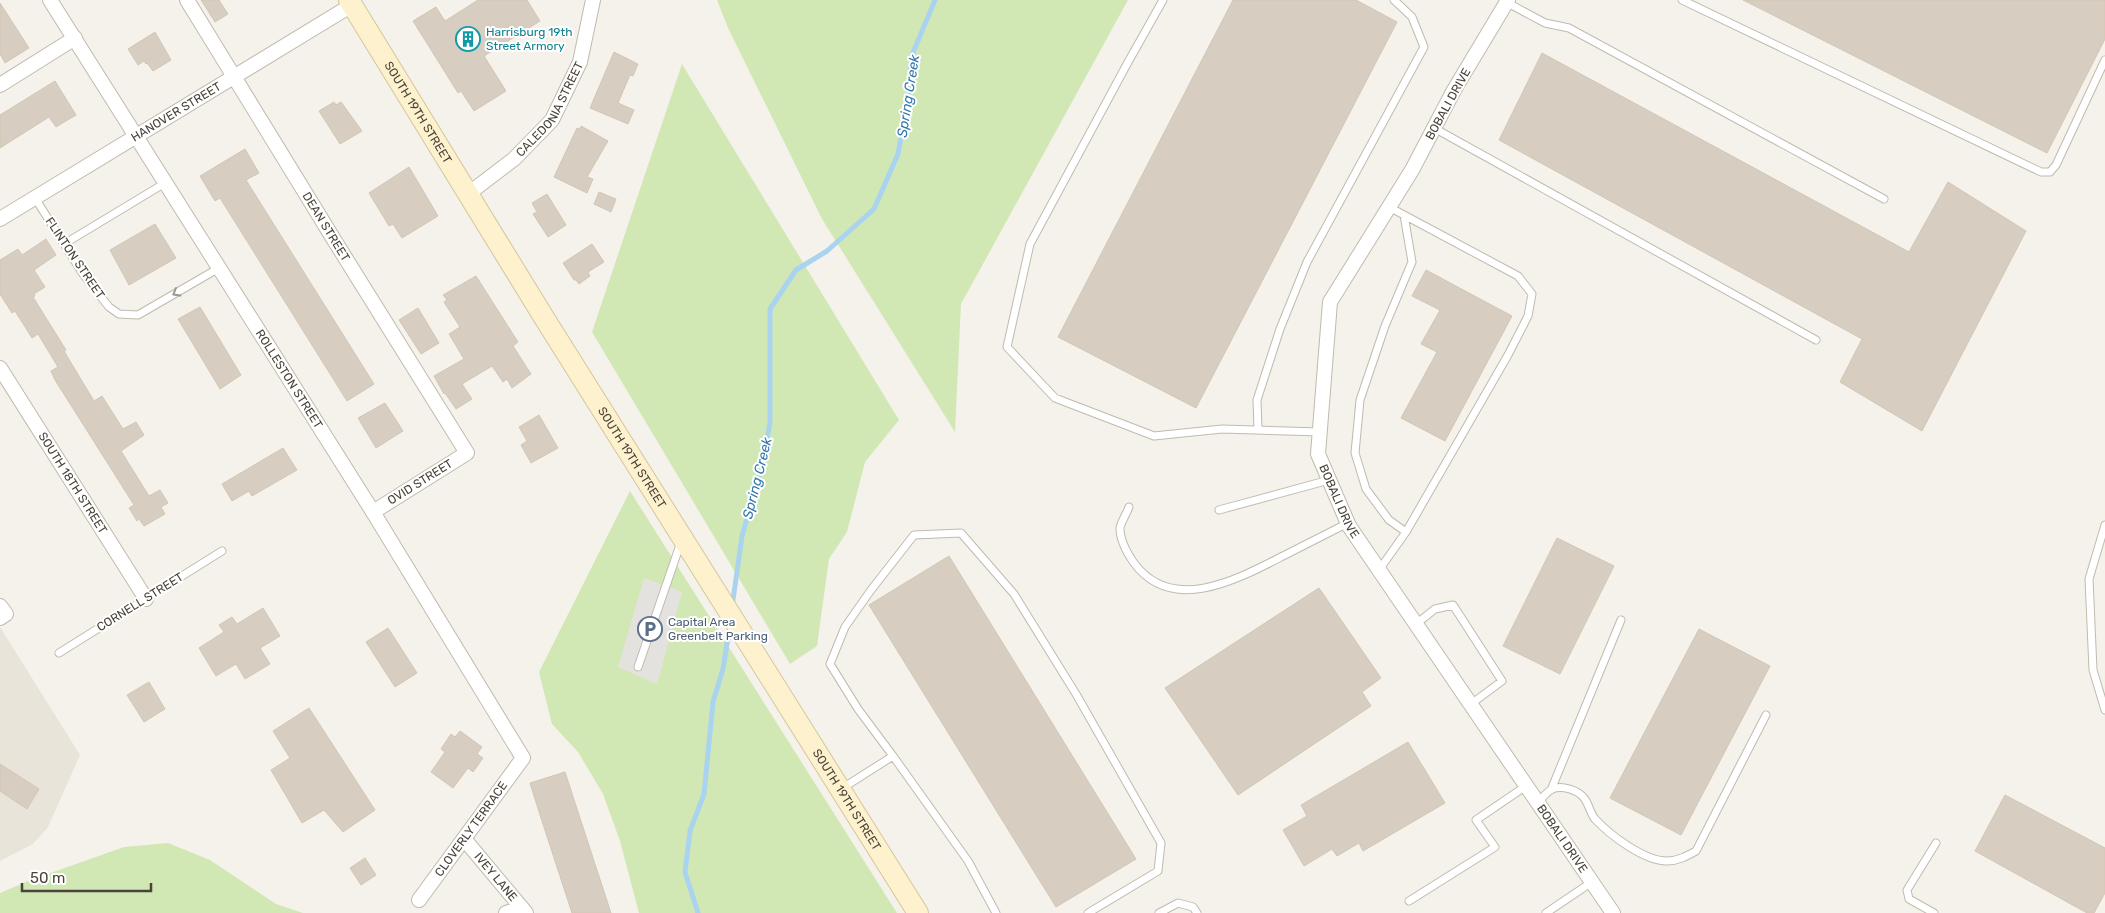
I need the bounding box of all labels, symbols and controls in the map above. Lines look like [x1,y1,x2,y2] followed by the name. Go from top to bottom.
[486,25,573,53] place label: Harrisburg 19th Street Armory
[455,26,481,52] building icon: Harrisburg 19th Street Armory
[894,53,924,139] water label: Spring Creek
[381,59,455,166] street label: SOUTH 19TH STREET
[513,59,586,160] street label: CALEDONIA STREET
[1423,66,1473,142] street label: BOBALI DRIVE
[129,79,224,145] street label: HANOVER STREET
[300,190,353,264] street label: DEAN STREET
[43,215,107,301] street label: FLINTON STREET
[173,286,182,296] one-way arrow
[253,327,325,431] street label: ROLLESTON STREET
[595,404,669,511] street label: SOUTH 19TH STREET
[35,430,110,536] street label: SOUTH 18TH STREET
[739,435,776,521] water label: Spring Creek
[385,456,455,508] street label: OVID STREET
[1316,462,1362,541] street label: BOBALI DRIVE
[94,570,186,634] street label: CORNELL STREET
[668,615,768,643] place label: Capital Area Greenbelt Parking
[637,616,663,642] parking icon: Capital Area Greenbelt Parking
[810,746,884,853] street label: SOUTH 19TH STREET
[432,779,510,879] street label: CLOVERLY TERRACE
[1534,802,1591,875] street label: BOBALI DRIVE
[471,850,520,904] street label: IVEY LANE
[22,860,151,892] scale bar
[30,869,65,887] text: 50 m

